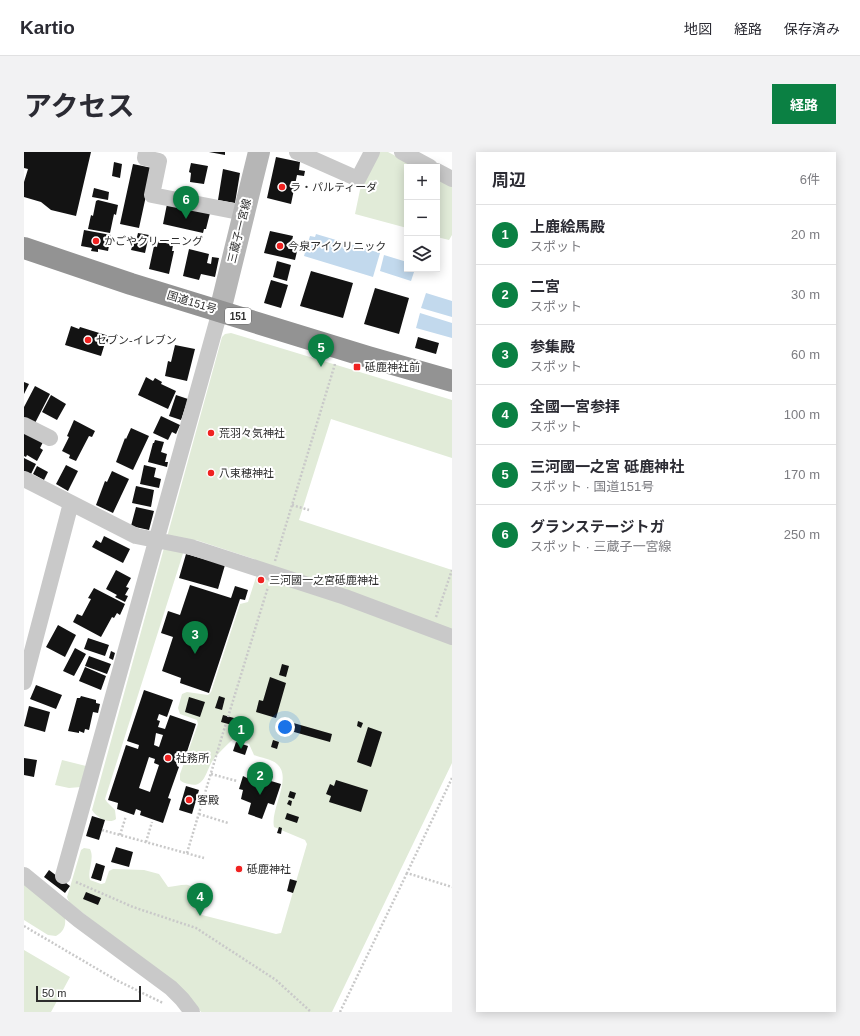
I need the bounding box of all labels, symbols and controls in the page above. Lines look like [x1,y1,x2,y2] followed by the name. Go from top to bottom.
[20,17,75,38] text: Kartio
[684,21,712,37] text: 地図
[734,21,762,37] text: 経路
[784,21,840,37] text: 保存済み
[772,84,836,124] button: 経路
[24,91,135,122] text: アクセス
[404,164,440,272] map controls
[404,164,440,200] button: +
[492,171,526,190] text: 周辺
[800,172,820,187] text: 6件
[290,181,377,193] place label: ラ・パルティーダ
[277,182,287,192] marker: ラ・パルティーダ
[173,186,199,219] pin: 6
[225,198,253,264] street label: 三蔵子一宮線
[404,200,440,236] button: −
[530,218,605,235] text: 上鹿絵馬殿
[501,227,509,242] text: 1
[791,227,820,242] text: 20 m
[104,235,203,247] place label: かごやクリーニング
[91,236,101,246] marker: かごやクリーニング
[404,236,440,272] button: layers
[530,239,582,254] text: スポット
[288,240,386,252] place label: 今泉アイクリニック
[275,241,285,251] marker: 今泉アイクリニック
[530,278,560,295] text: 二宮
[501,287,509,302] text: 2
[791,287,820,302] text: 30 m
[166,289,218,315] street label: 国道151号
[530,299,582,314] text: スポット
[225,308,251,324] road number: 151
[96,334,177,346] place label: セブン-イレブン
[308,334,334,367] pin: 5
[83,335,93,345] marker: セブン-イレブン
[530,338,575,355] text: 参集殿
[501,347,509,362] text: 3
[791,347,820,362] text: 60 m
[530,359,582,374] text: スポット
[365,361,420,373] place label: 砥鹿神社前
[352,362,362,372] marker: 砥鹿神社前
[530,398,620,415] text: 全國一宮参拝
[501,407,509,422] text: 4
[784,407,820,422] text: 100 m
[530,419,582,434] text: スポット
[219,427,285,439] place label: 荒羽々気神社
[206,428,216,438] marker: 荒羽々気神社
[530,458,684,475] text: 三河國一之宮 砥鹿神社
[219,467,274,479] place label: 八束穂神社
[501,467,509,482] text: 5
[784,467,820,482] text: 170 m
[206,468,216,478] marker: 八束穂神社
[530,479,654,494] text: スポット · 国道151号
[530,518,664,535] text: グランステージトガ
[501,527,509,542] text: 6
[784,527,820,542] text: 250 m
[530,539,672,554] text: スポット · 三蔵子一宮線
[269,574,379,586] place label: 三河國一之宮砥鹿神社
[256,575,266,585] marker: 三河國一之宮砥鹿神社
[182,621,208,654] pin: 3
[228,716,254,749] pin: 1
[275,717,295,737] your location
[176,752,210,764] place label: 社務所
[163,753,173,763] marker: 社務所
[247,762,273,795] pin: 2
[197,794,219,806] place label: 客殿
[184,795,194,805] marker: 客殿
[247,863,291,875] place label: 砥鹿神社
[234,864,244,874] marker: 砥鹿神社
[187,883,213,916] pin: 4
[36,984,141,1003] scale bar
[42,987,66,999] text: 50 m

